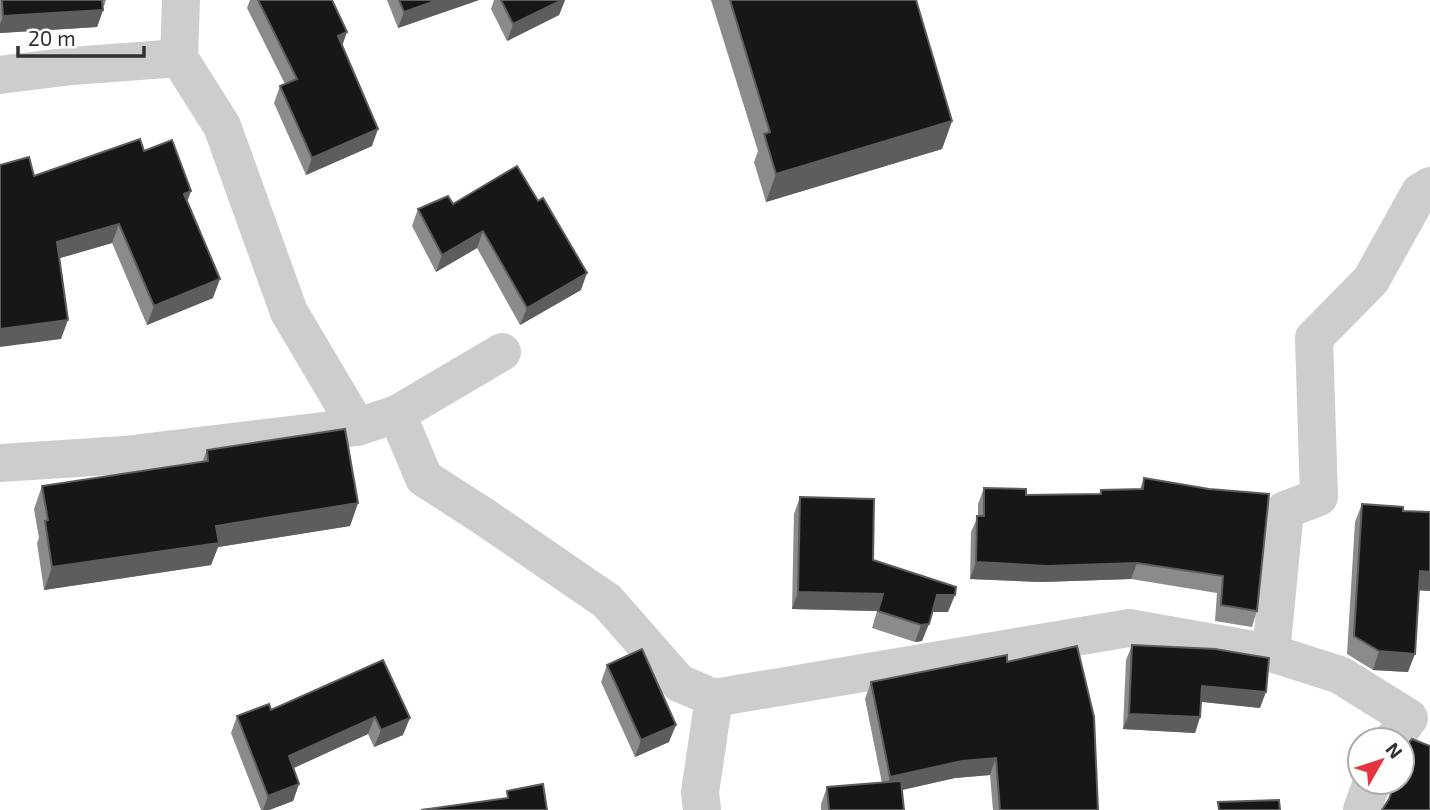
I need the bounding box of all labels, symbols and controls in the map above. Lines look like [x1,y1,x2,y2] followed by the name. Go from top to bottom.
[18,14,144,58] scale bar
[28,25,76,50] text: 20 m
[1346,726,1416,796] north arrow
[1381,737,1408,763] text: N

